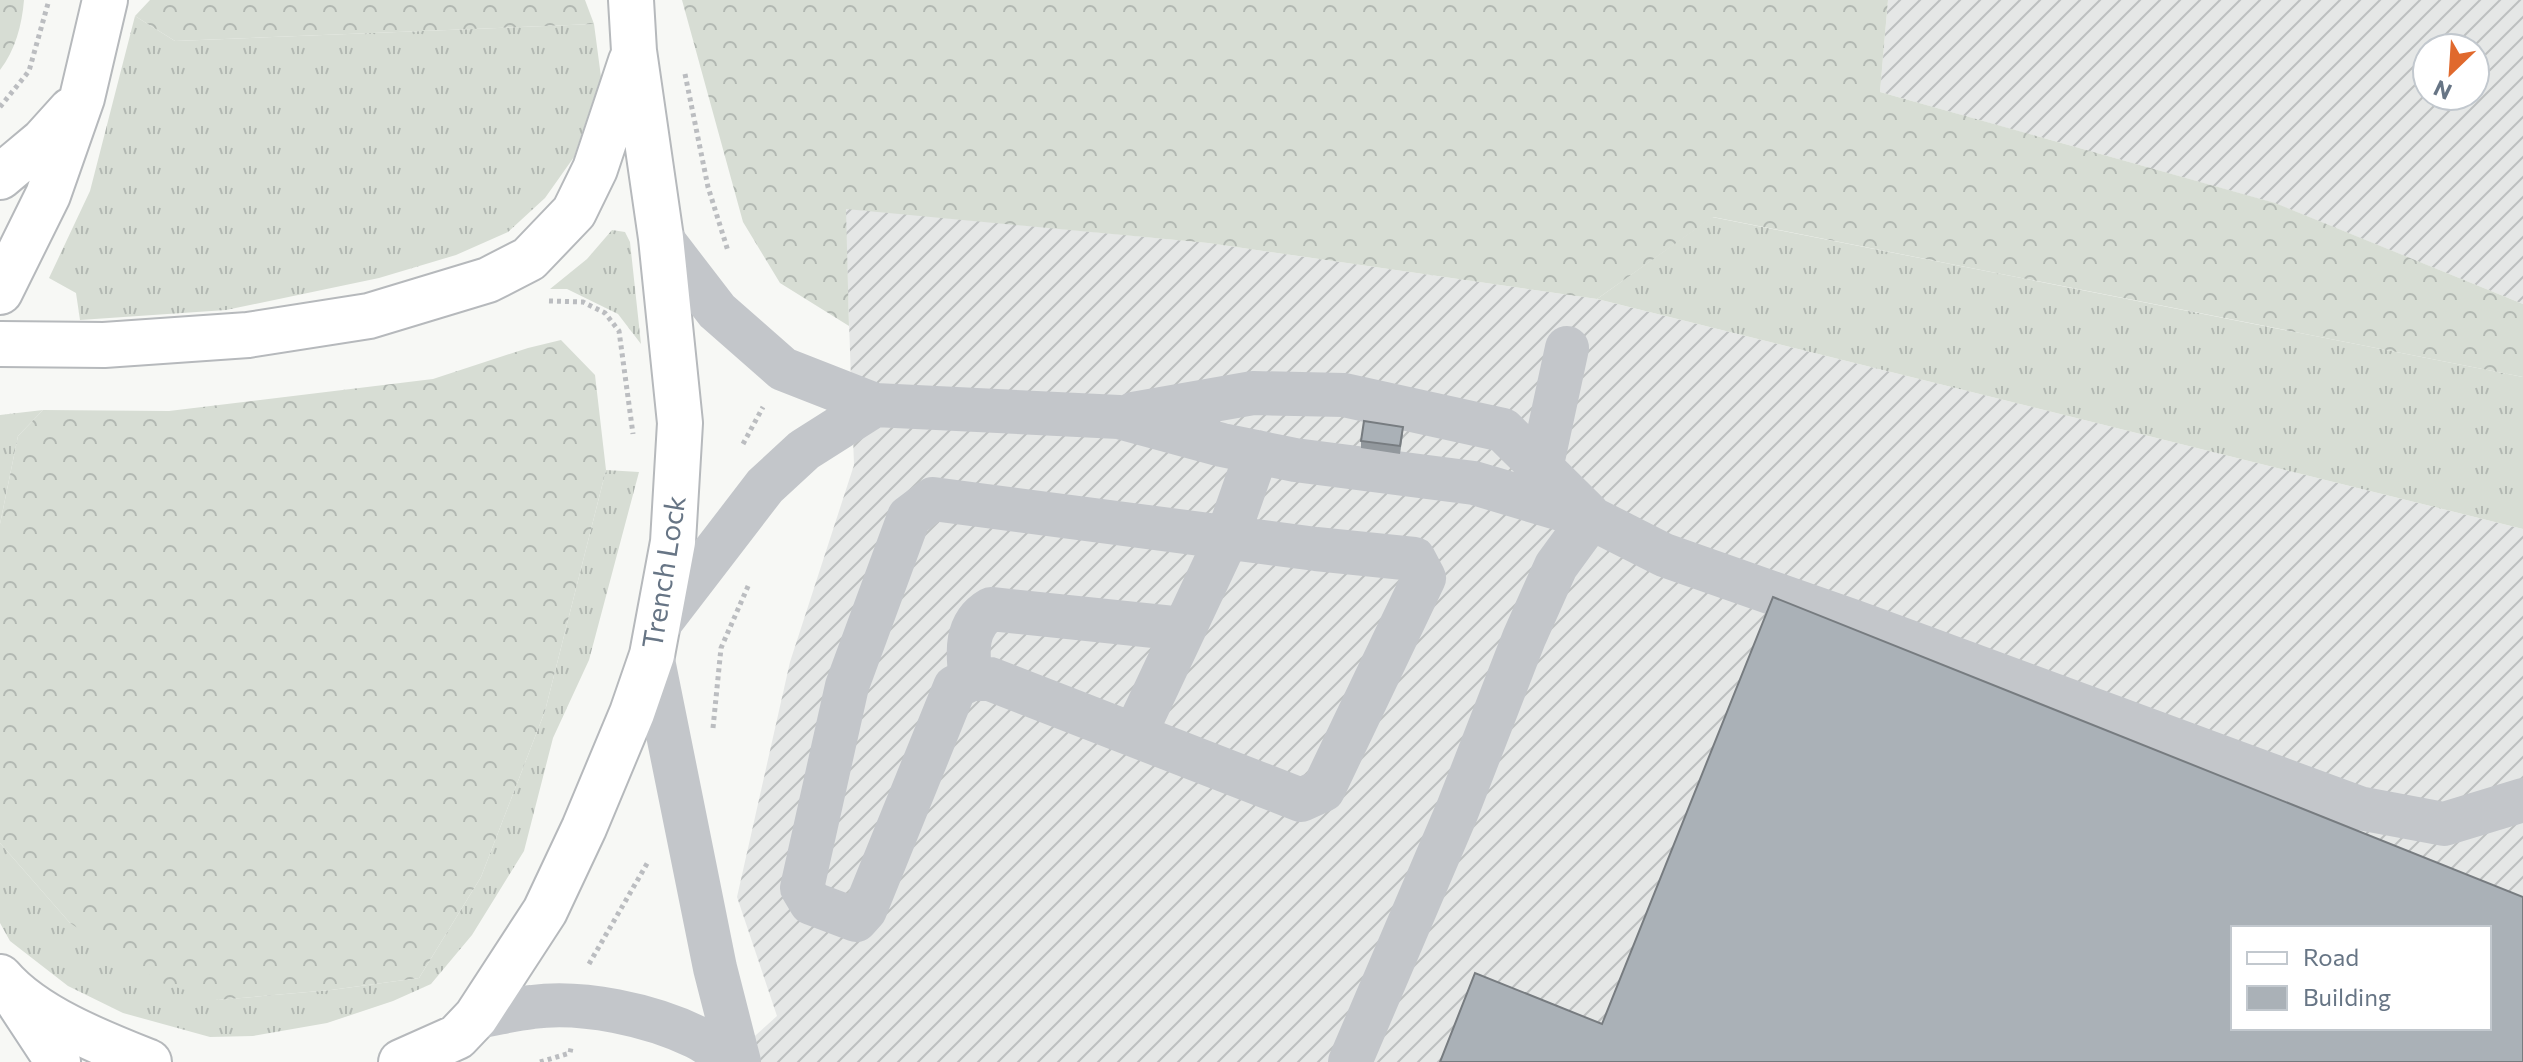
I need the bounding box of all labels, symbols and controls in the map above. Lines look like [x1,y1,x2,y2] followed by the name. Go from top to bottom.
[2411,32,2491,112] north arrow
[2429,75,2456,106] text: N
[634,493,692,651] street label: Trench Lock
[2231,926,2491,1030] legend
[2303,942,2359,971] text: Road
[2303,982,2391,1011] text: Building

